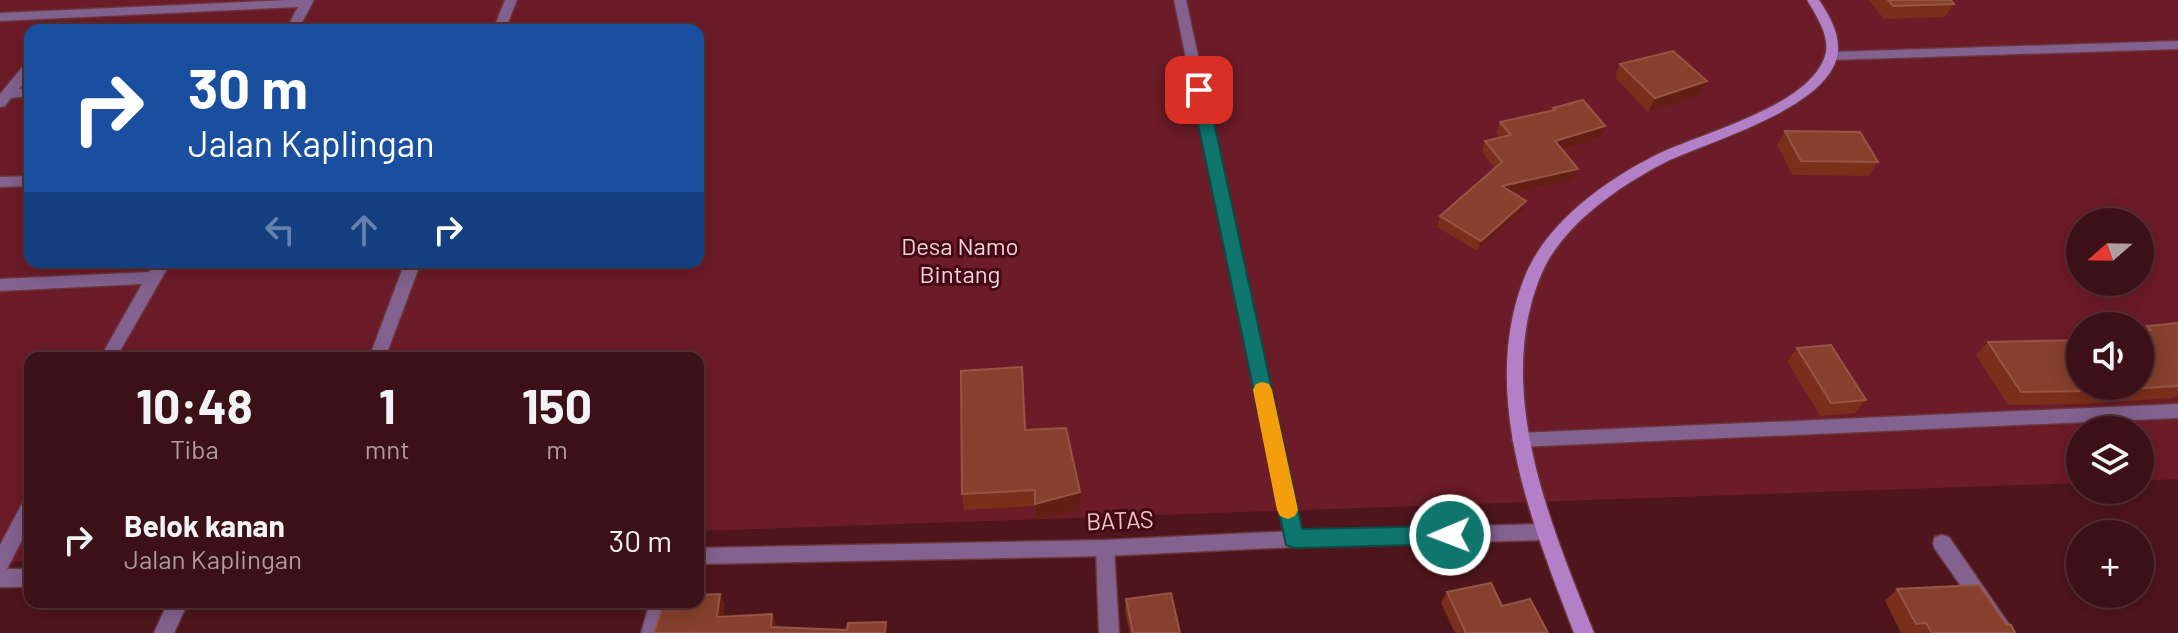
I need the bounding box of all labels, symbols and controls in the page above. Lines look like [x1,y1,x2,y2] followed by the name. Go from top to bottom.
[188,53,308,120] text: 30 m
[56,56,160,160] icon: right
[1165,56,1233,124] pin
[1177,68,1221,112] icon: arrive
[188,121,435,164] text: Jalan Kaplingan
[258,208,302,252] icon: left
[342,208,386,252] icon: ahead
[426,208,470,252] icon: right
[2066,208,2154,296] north arrow
[2066,208,2154,608] map controls
[901,231,1019,288] park label: Desa Namo Bintang
[2066,312,2154,400] button: sound
[136,376,253,434] text: 10:48
[379,376,396,434] text: 1
[522,376,592,434] text: 150
[2066,416,2154,504] button: layers
[170,433,219,464] text: Tiba
[365,433,410,464] text: mnt
[546,433,568,464] text: m
[1408,493,1492,577] position arrow
[1086,504,1154,535] street label: BATAS
[124,507,285,543] text: Belok kanan
[56,518,100,562] icon: right
[2066,520,2154,608] button: +
[609,522,672,558] text: 30 m
[124,543,302,574] text: Jalan Kaplingan

